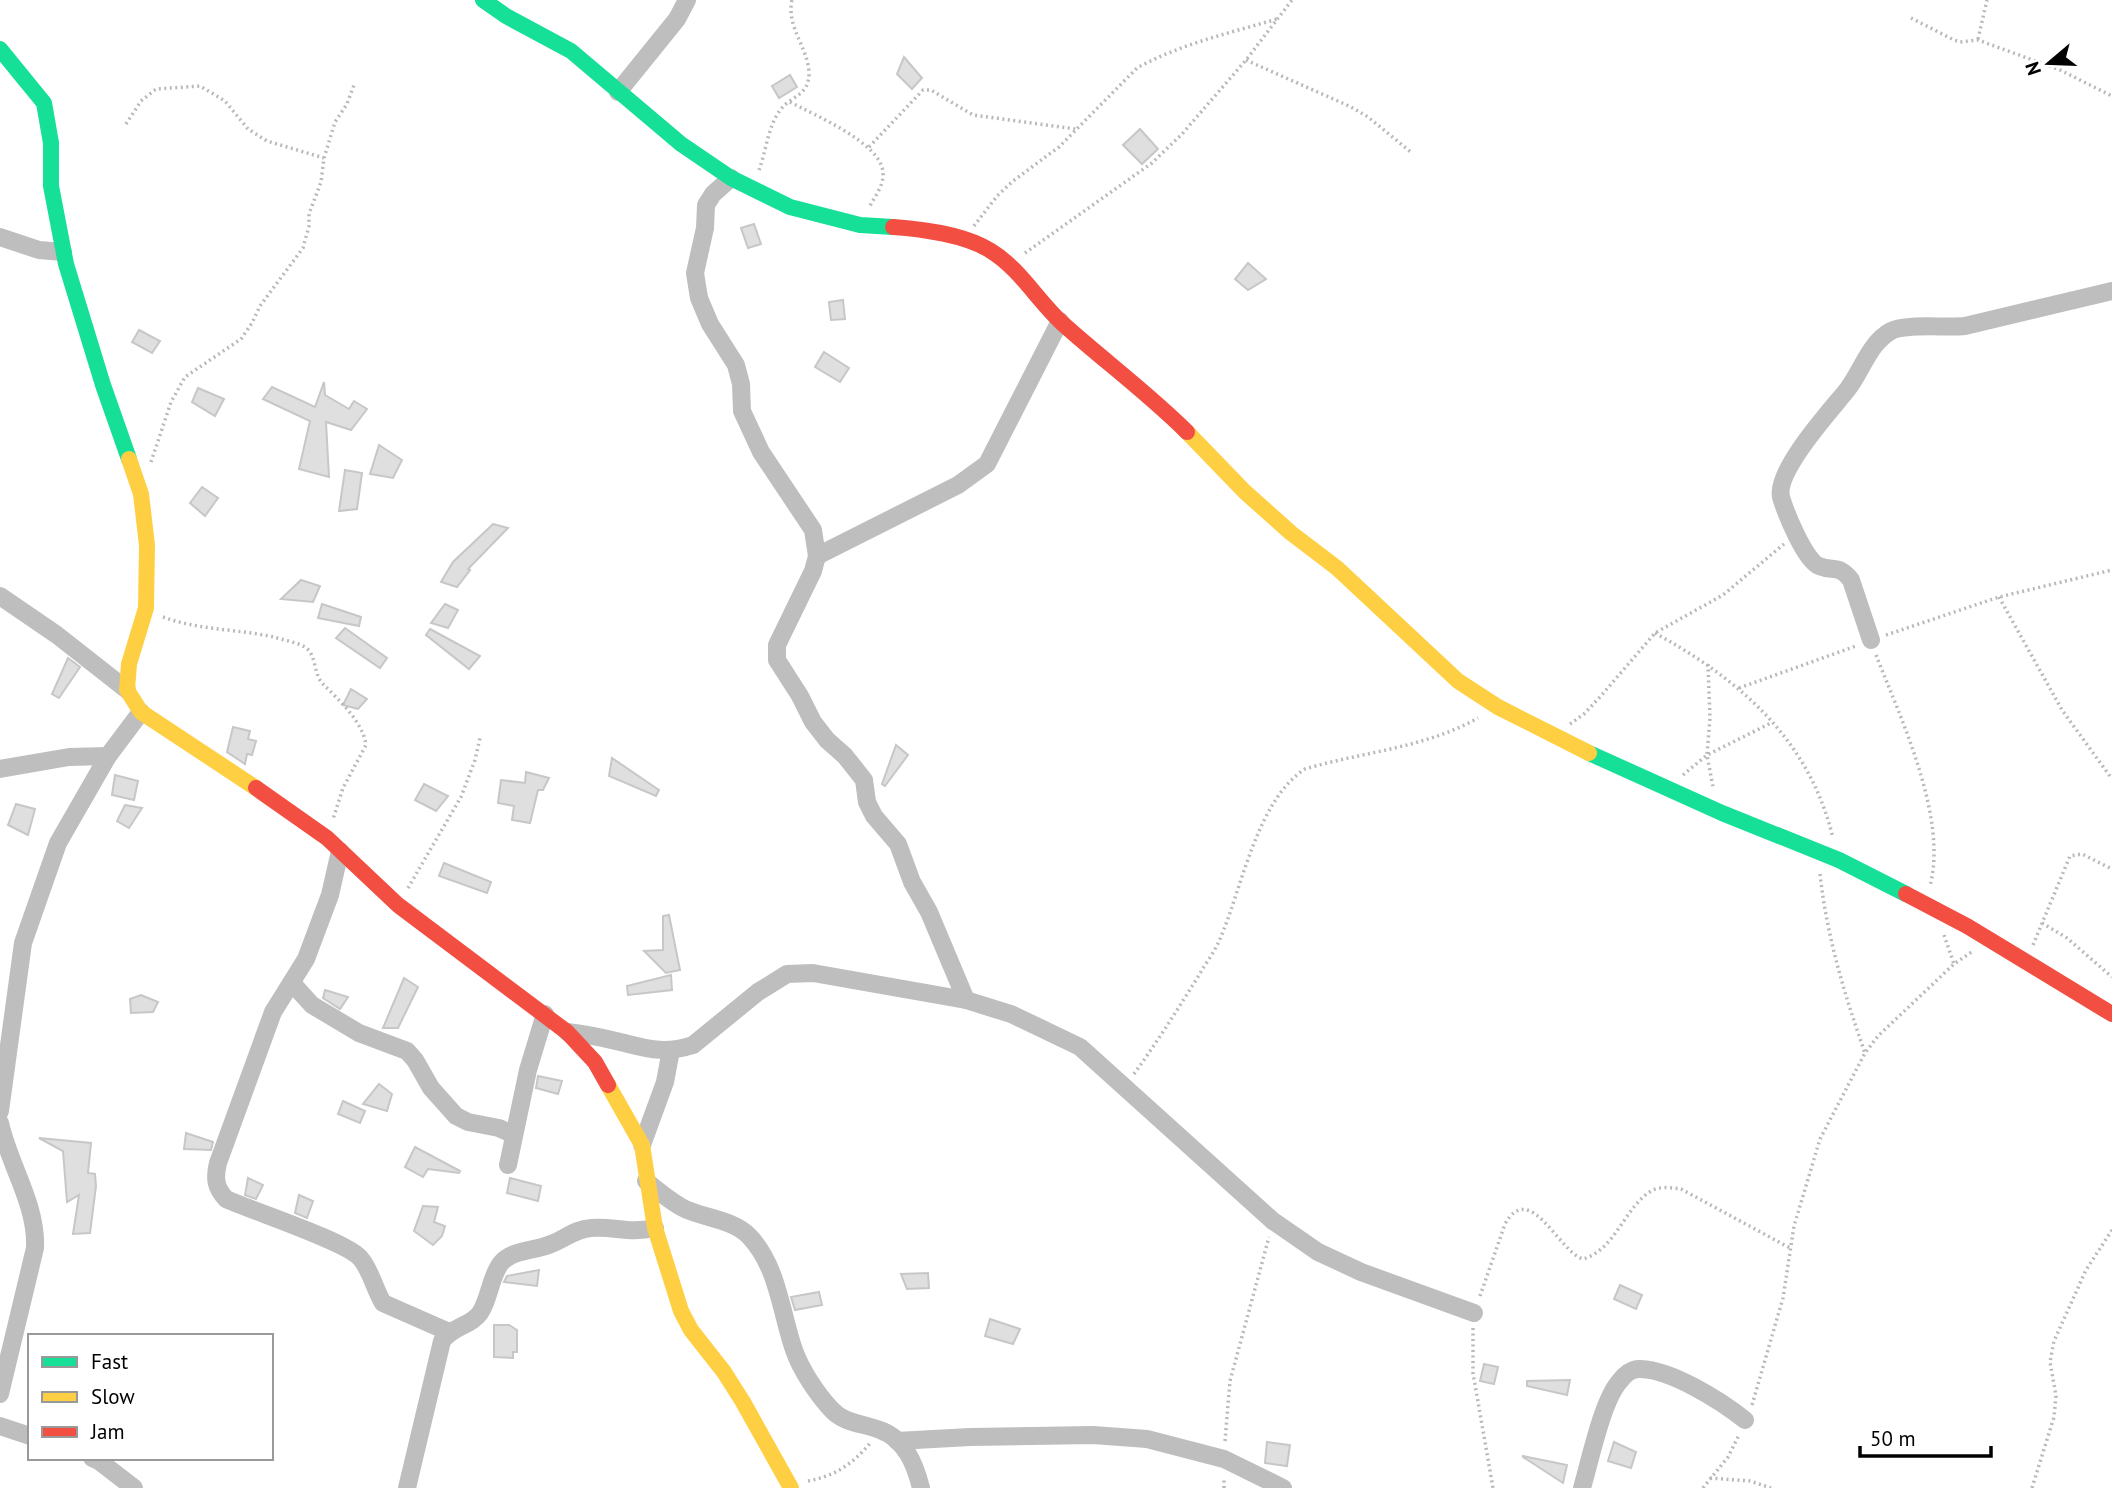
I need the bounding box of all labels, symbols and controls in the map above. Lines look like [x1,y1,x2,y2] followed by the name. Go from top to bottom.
[2014,28,2084,98] north arrow
[2020,59,2046,78] text: N
[28,1334,273,1460] legend
[91,1348,128,1375] text: Fast
[91,1383,135,1410] text: Slow
[1860,1414,1991,1458] scale bar
[90,1418,125,1445] text: Jam
[1870,1425,1916,1452] text: 50 m

